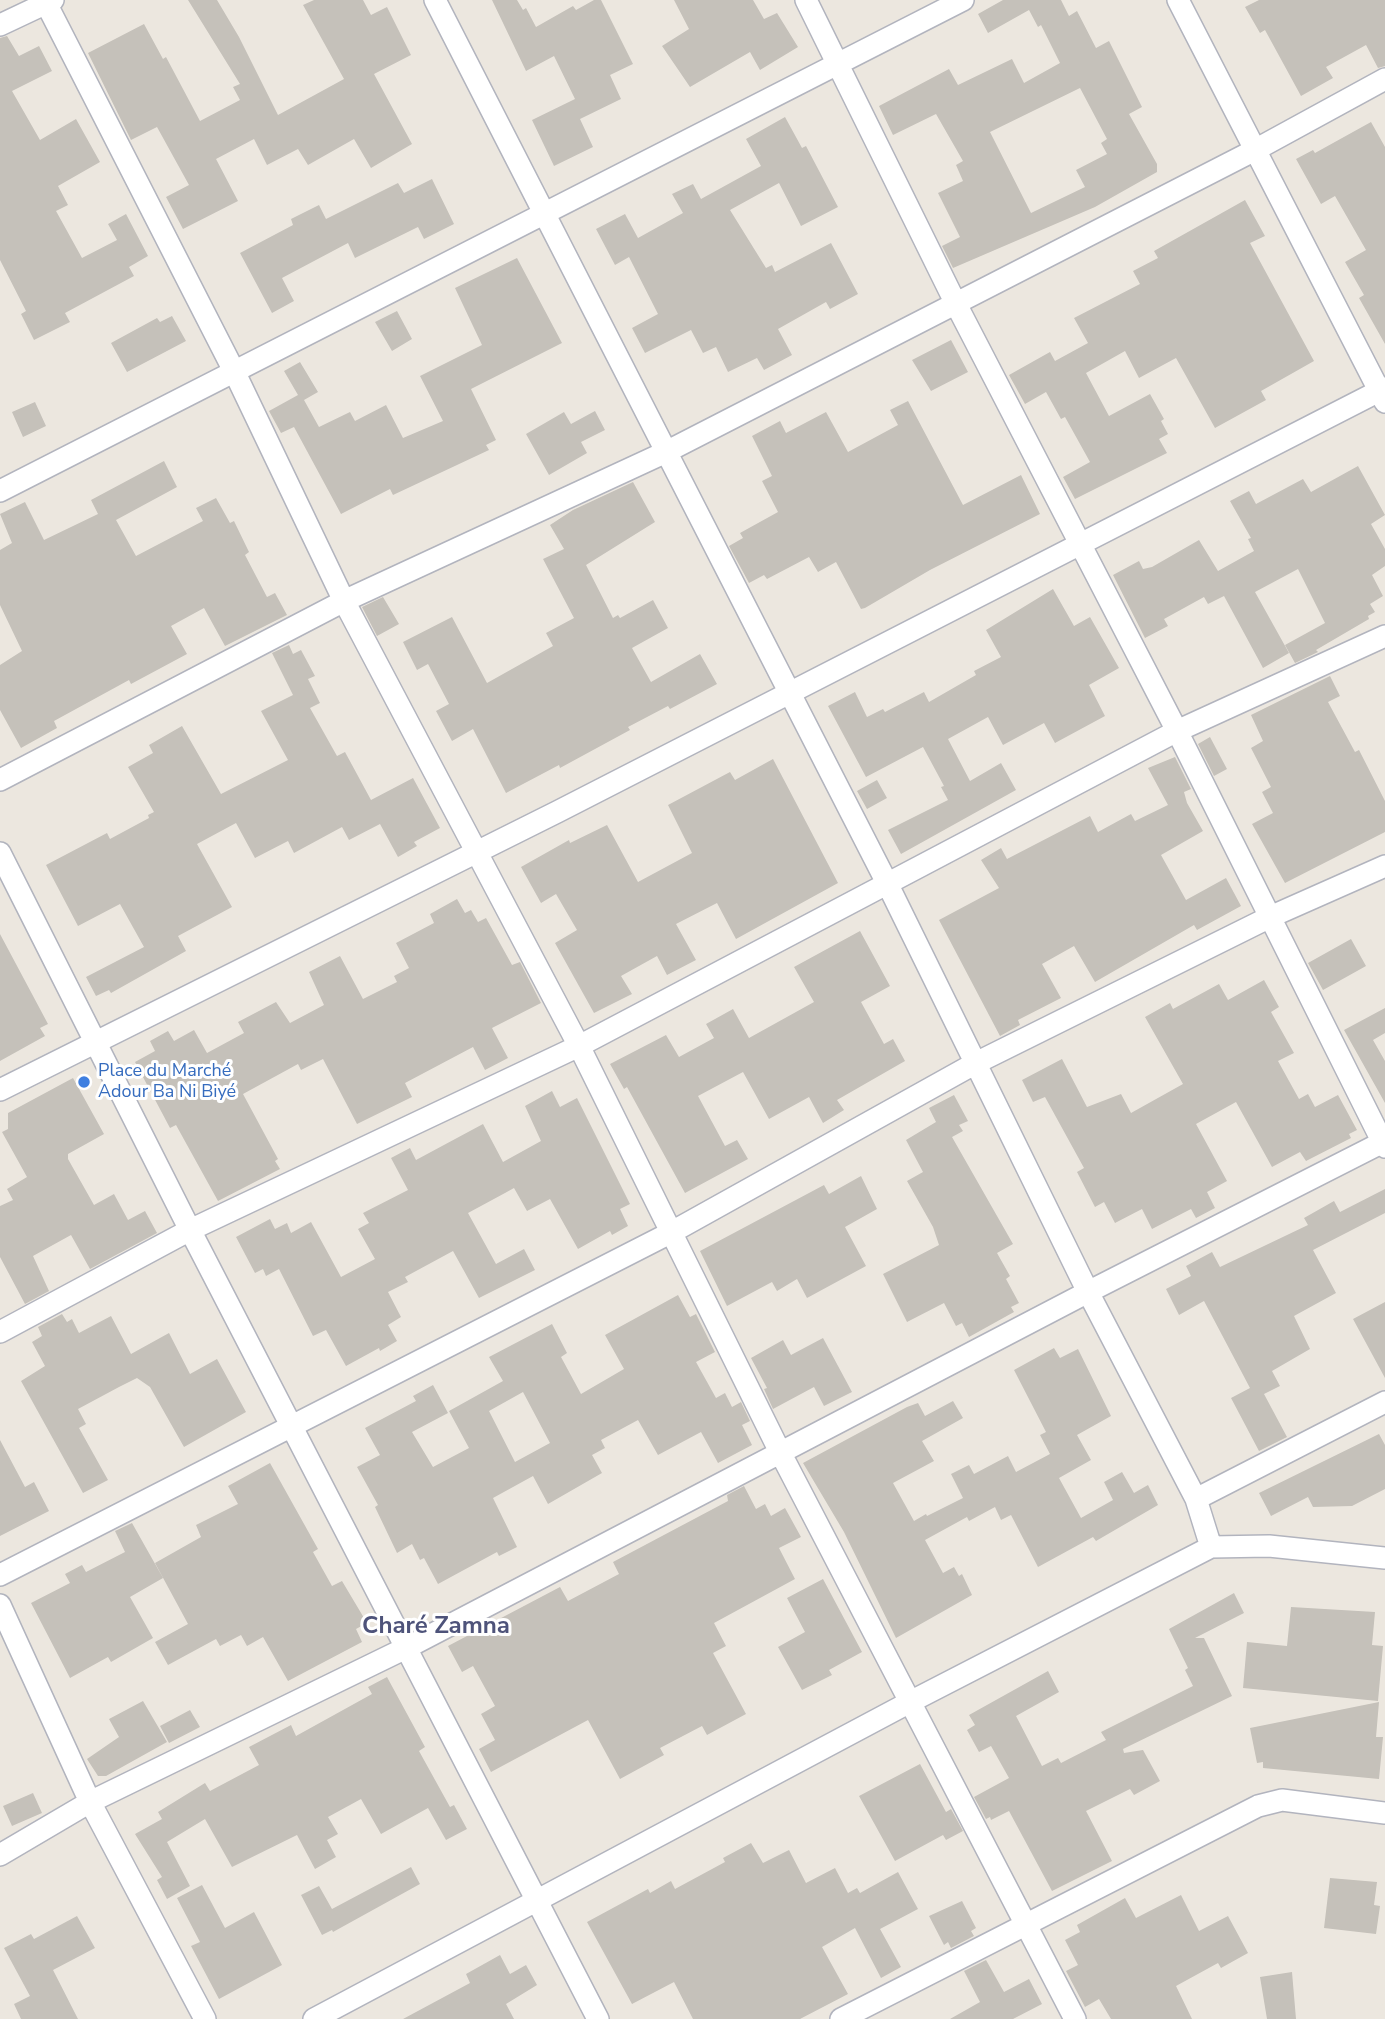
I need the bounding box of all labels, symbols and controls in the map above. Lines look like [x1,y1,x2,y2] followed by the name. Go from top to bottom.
[98,1061,236,1104] place label: Place du Marché Adour Ba Ni Biyé
[76,1074,92,1090] marker: Place du Marché Adour Ba Ni Biyé
[362,1613,510,1641] district label: Charé Zamna

